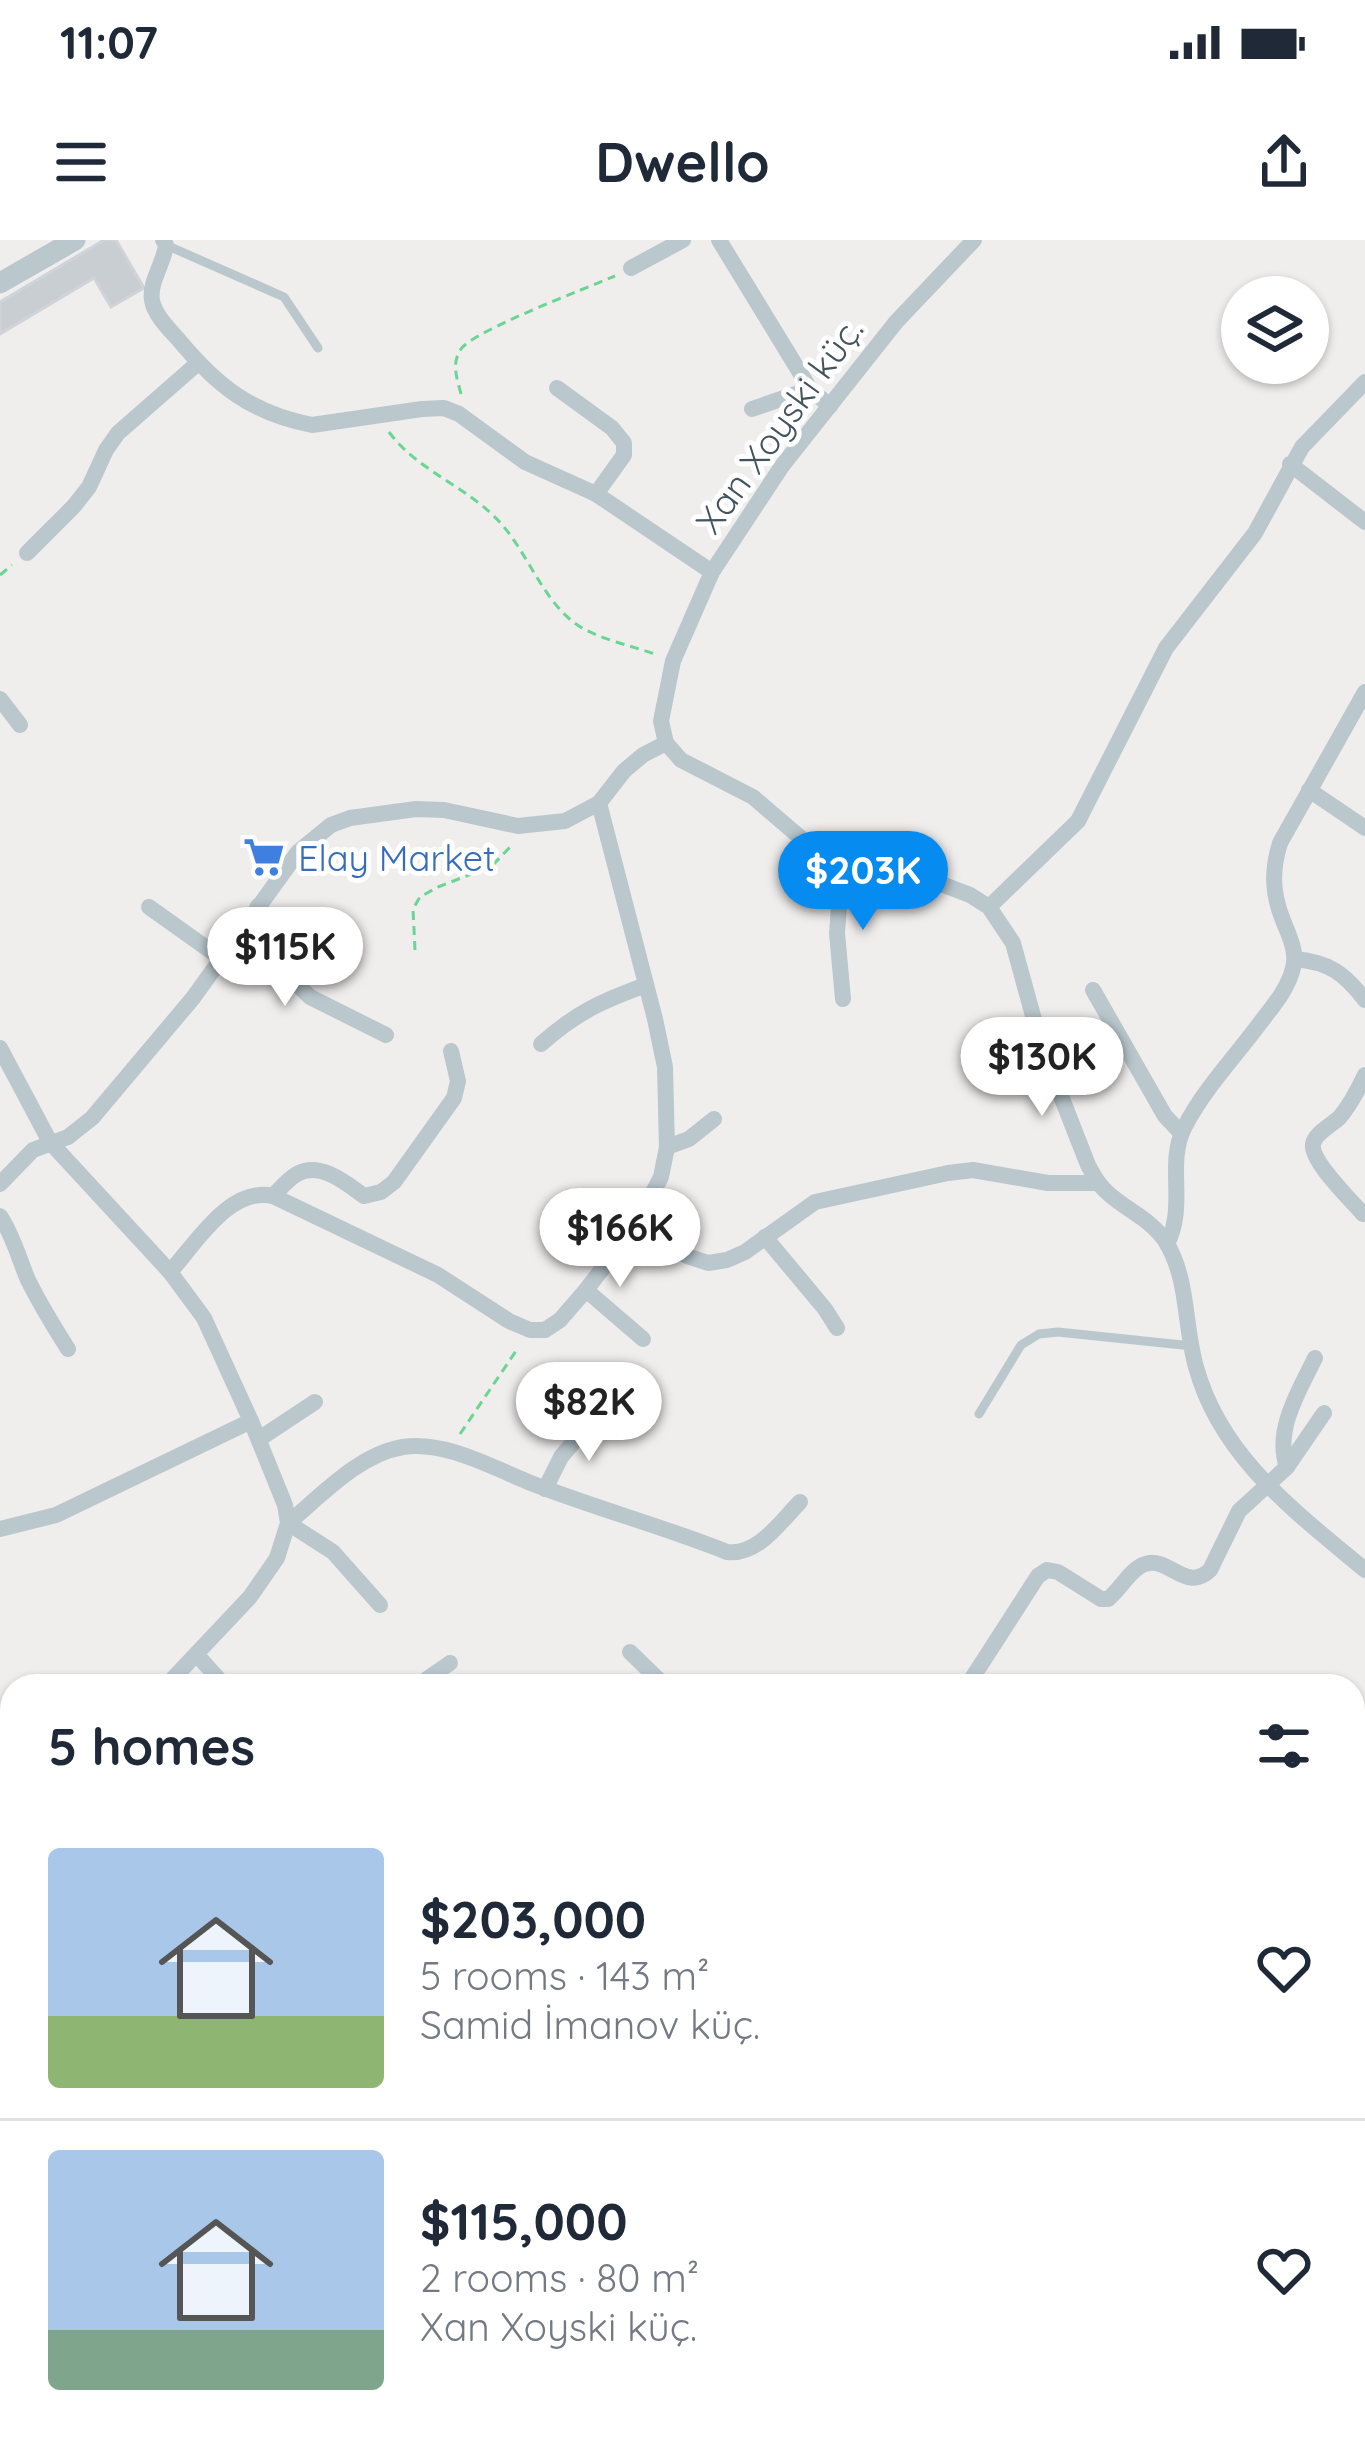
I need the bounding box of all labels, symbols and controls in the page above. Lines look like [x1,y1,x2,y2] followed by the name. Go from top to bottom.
[60,14,158,70] text: 11:07
[595,128,770,196] text: Dwello
[48,129,114,195] icon: menu
[1251,129,1317,195] icon: share
[1221,276,1329,384] map controls
[1221,276,1329,384] button: layers
[686,308,872,542] street label: Xan Xoyski küç.
[779,831,947,933] pin: $203K
[241,834,287,880] supermarket icon: Elay Market
[298,835,495,880] place label: Elay Market
[805,845,921,894] text: $203K
[201,907,369,1009] pin: $115K
[234,921,336,970] text: $115K
[958,1017,1126,1119] pin: $130K
[988,1031,1096,1080] text: $130K
[536,1188,704,1290] pin: $166K
[566,1202,674,1251] text: $166K
[518,1362,660,1464] pin: $82K
[543,1376,635,1425] text: $82K
[1251,1713,1317,1779] icon: filters
[48,1714,255,1778] text: 5 homes
[420,1887,646,1951] text: $203,000
[144,1896,288,2040] icon: home
[1251,1935,1317,2001] icon: heart
[420,1951,709,2000] text: 5 rooms · 143 m²
[420,2000,760,2049] text: Samid İmanov küç.
[420,2189,627,2253] text: $115,000
[144,2198,288,2342] icon: home
[1251,2237,1317,2303] icon: heart
[420,2253,699,2302] text: 2 rooms · 80 m²
[420,2302,697,2351] text: Xan Xoyski küç.

